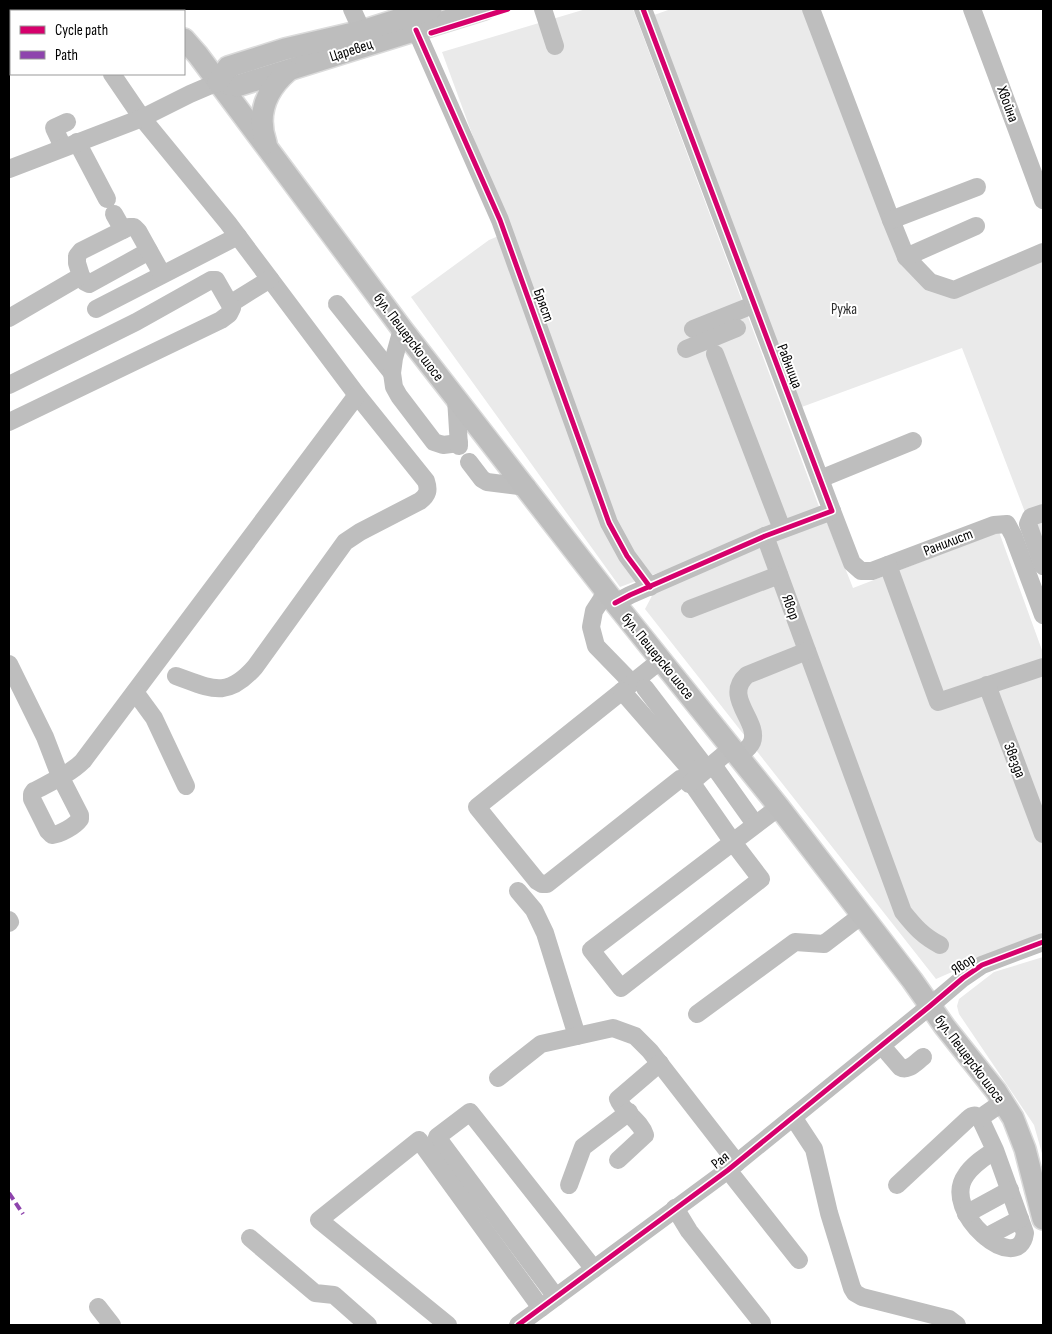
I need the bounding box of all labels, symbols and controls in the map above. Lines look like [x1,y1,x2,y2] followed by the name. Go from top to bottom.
[10,10,185,75] legend
[55,21,108,40] text: Cycle path
[327,34,376,66] street label: Царевец
[55,46,78,65] text: Path
[992,83,1023,125] street label: Хвойна
[529,286,558,324] street label: Бряст
[369,289,448,385] street label: бул. Пещерско шосе
[831,300,857,319] park label: Ружа
[772,341,807,391] street label: Равнища
[921,524,976,561] street label: Ранилист
[777,592,804,622] street label: Явор
[617,609,698,703] street label: бул. Пещерско шосе
[999,740,1030,781] street label: Звезда
[947,949,979,979] street label: Явор
[930,1011,1009,1107] street label: бул. Пещерско шосе
[707,1147,733,1173] street label: Рая

